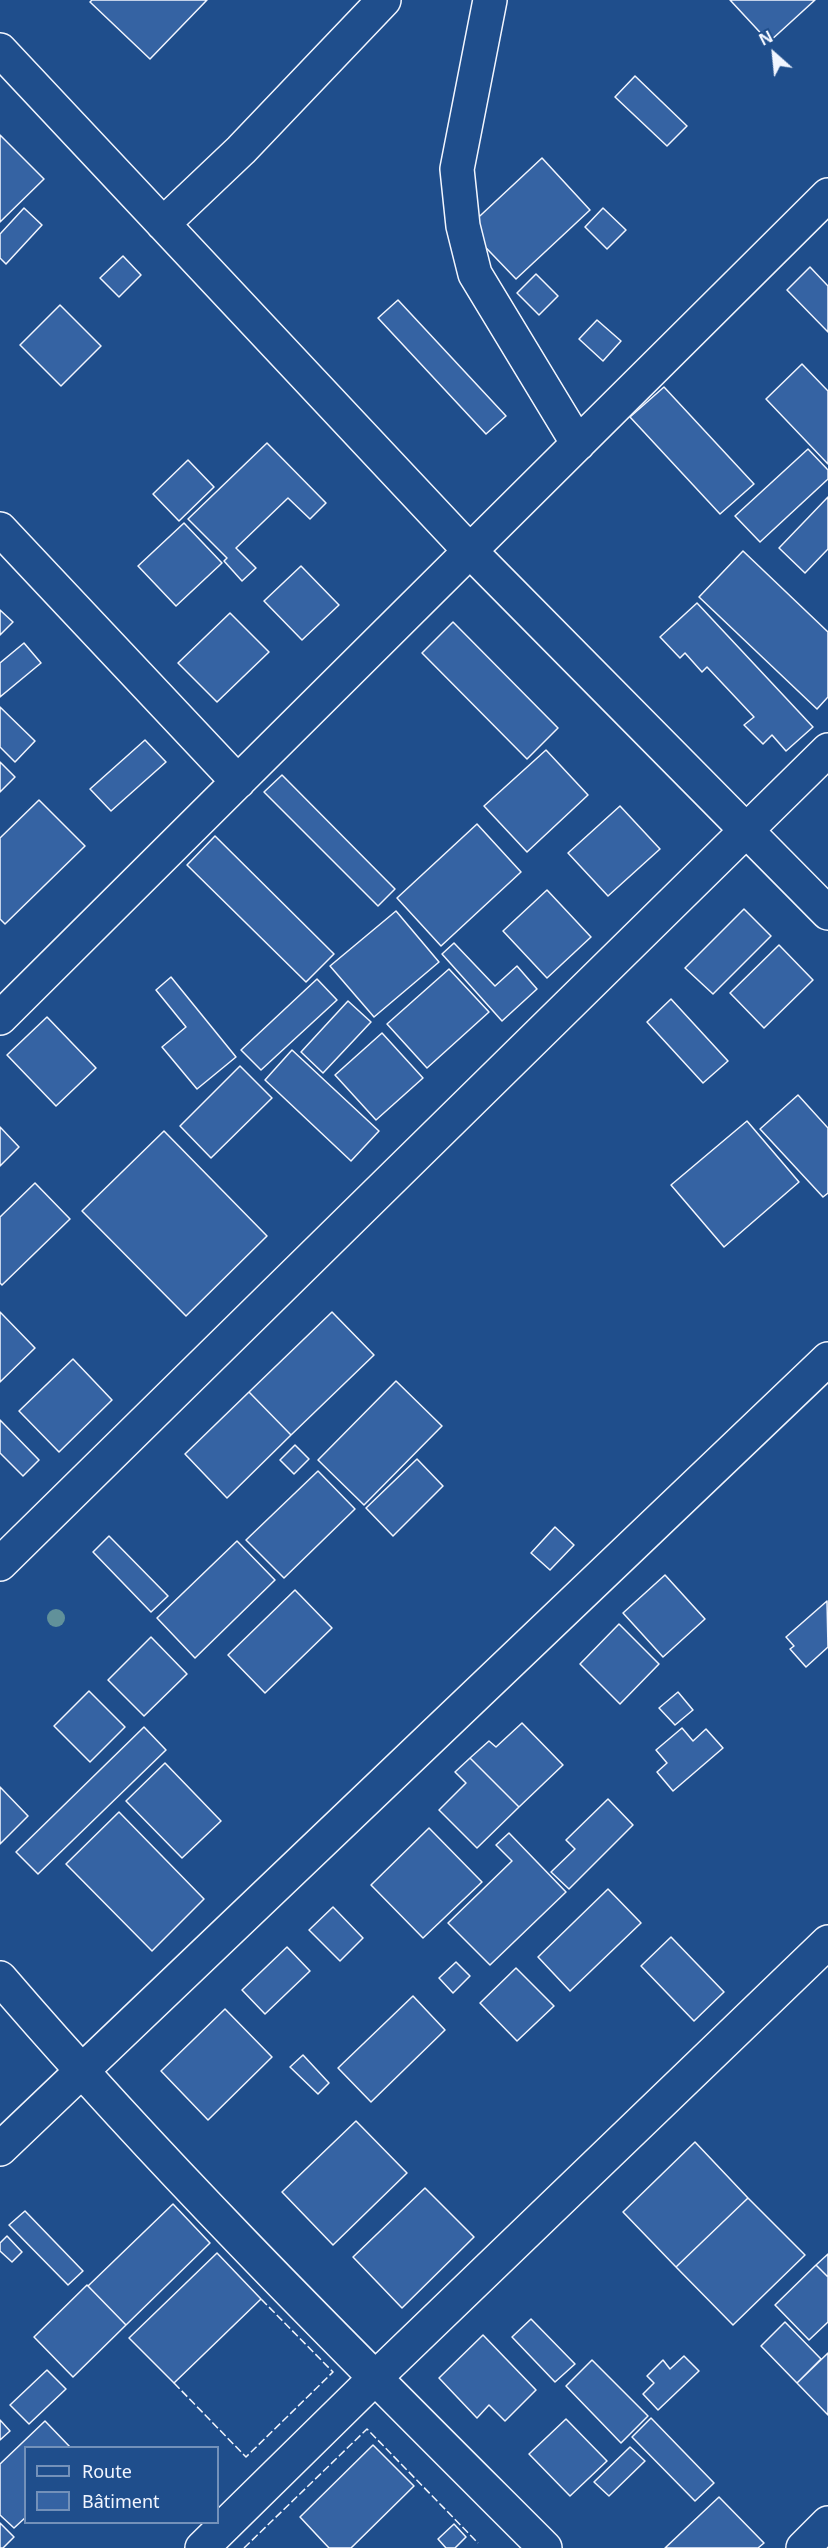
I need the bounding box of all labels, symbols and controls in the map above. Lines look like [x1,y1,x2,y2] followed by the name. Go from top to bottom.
[744,24,804,84] north arrow
[755,25,777,51] text: N
[24,2446,219,2524] legend
[82,2459,132,2483] text: Route
[82,2489,160,2513] text: Bâtiment

